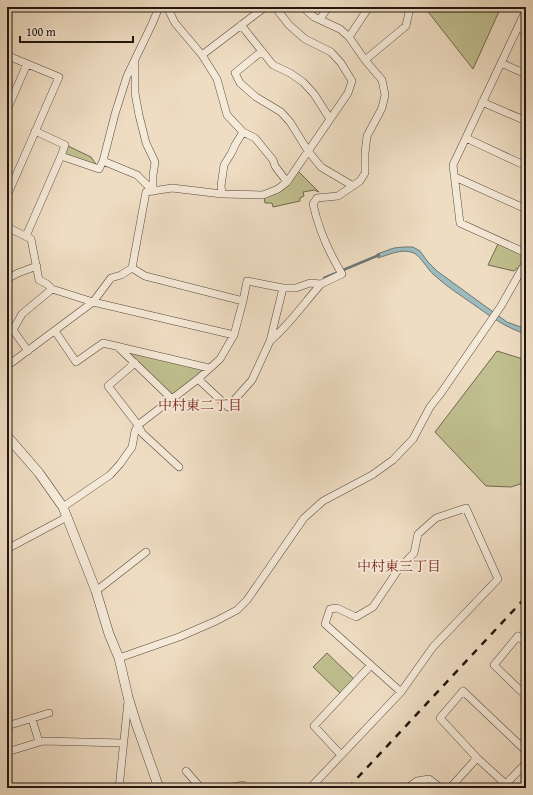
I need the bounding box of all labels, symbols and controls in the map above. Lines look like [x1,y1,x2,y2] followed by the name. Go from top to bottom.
[20,18,133,44] scale bar
[26,23,56,40] text: 100 m
[158,395,242,415] district label: 中村東二丁目
[357,556,441,576] district label: 中村東三丁目

